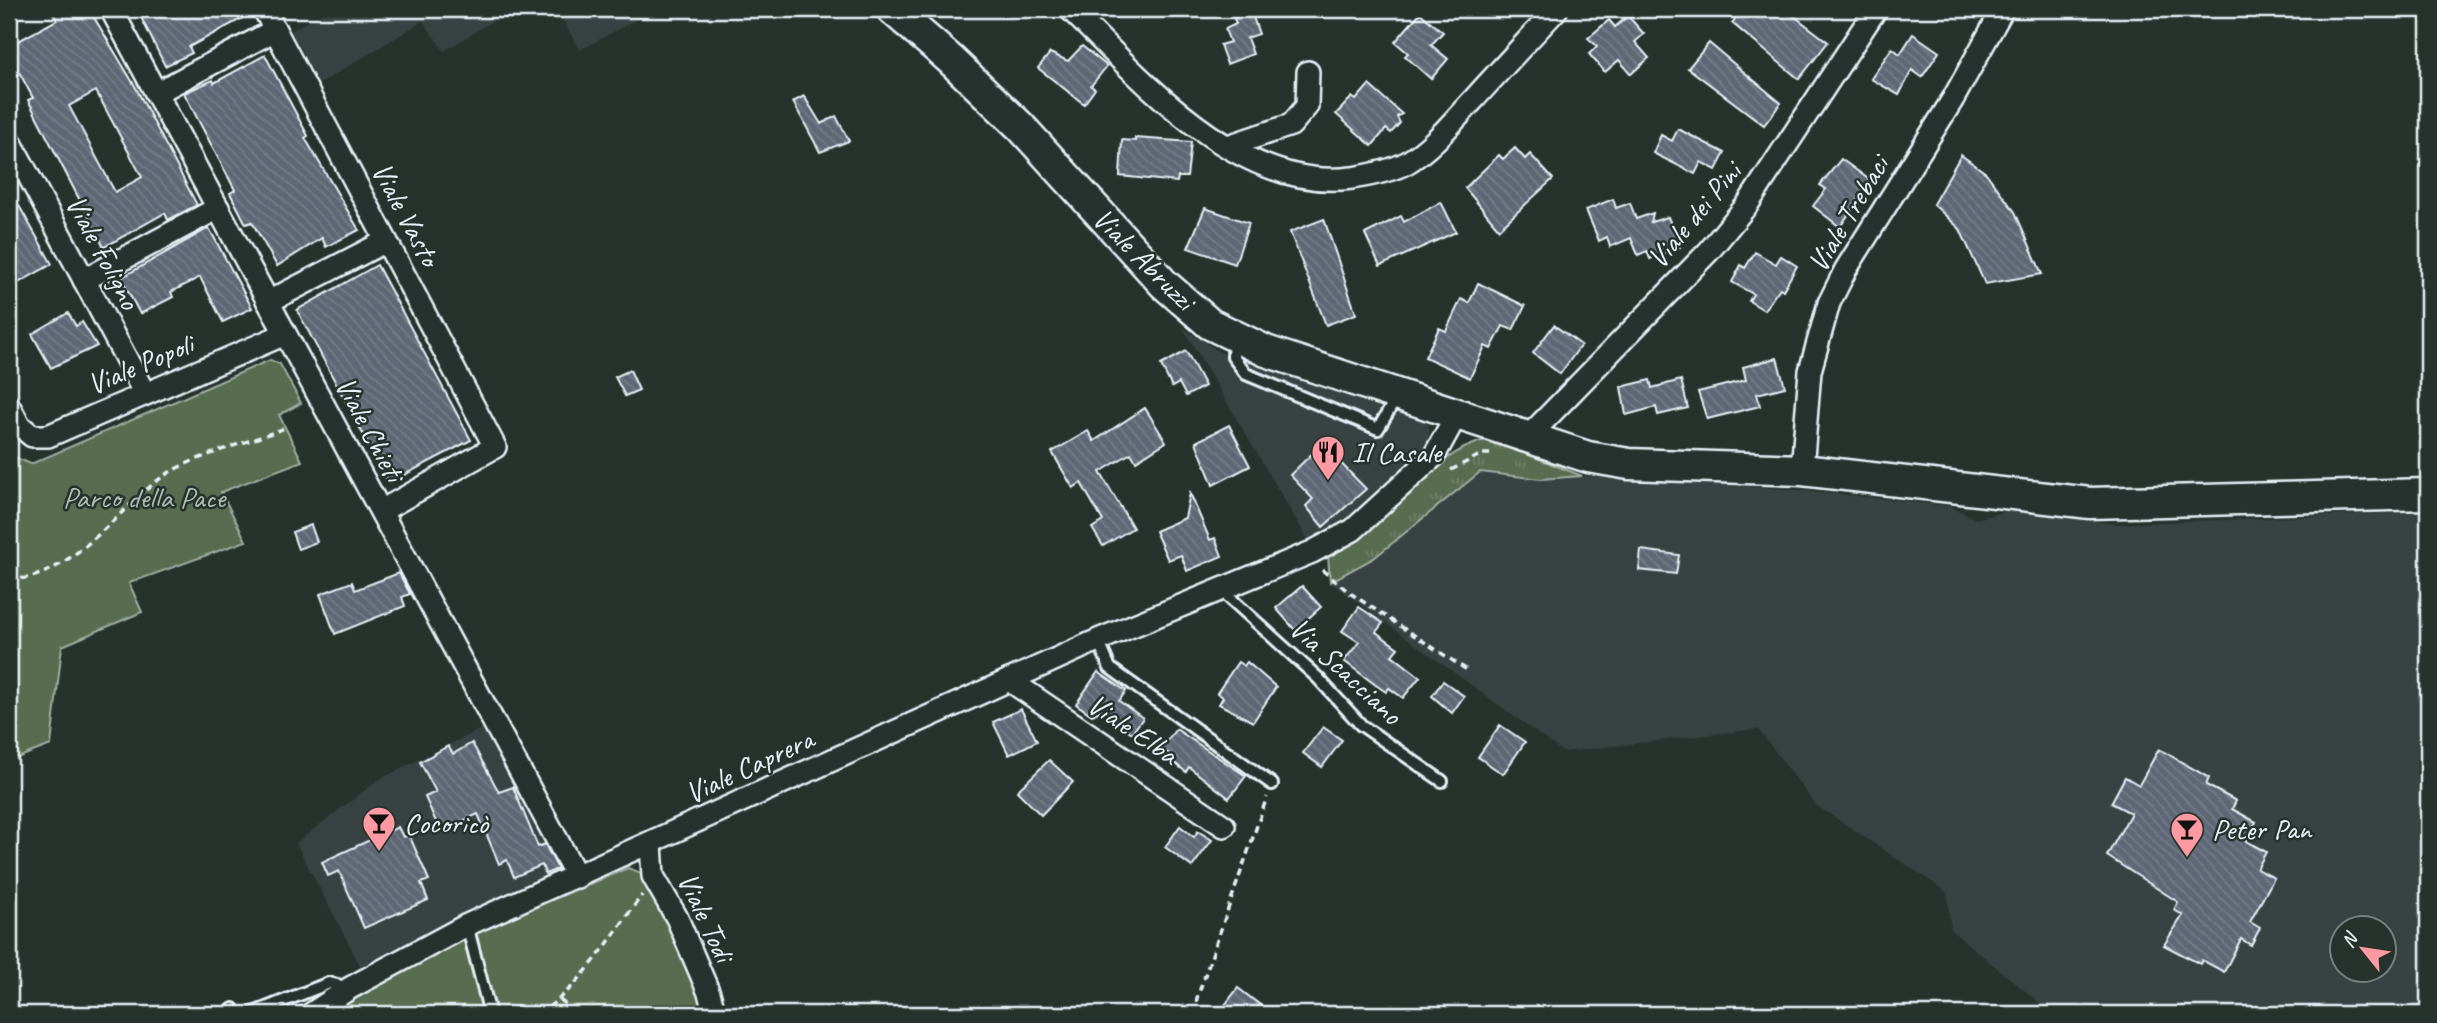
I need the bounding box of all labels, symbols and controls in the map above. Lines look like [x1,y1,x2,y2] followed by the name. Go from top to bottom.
[1799,146,1899,279] street label: Viale Trebaci
[1638,151,1752,276] street label: Viale dei Pini
[363,156,451,275] street label: Viale Vasto
[57,188,149,317] street label: Viale Foligno
[1085,200,1206,321] street label: Viale Abruzzi
[81,323,202,403] street label: Viale Popoli
[327,370,415,491] street label: Viale Chieti
[1309,433,1347,482] restaurant icon: Il Casale
[1352,433,1444,471] place label: Il Casale
[63,478,227,516] park label: Parco della Pace
[1282,609,1411,734] street label: Via Scacciano
[1080,685,1187,774] street label: Viale Elba
[679,719,822,812] street label: Viale Caprera
[360,804,398,853] bar icon: Cocoricò
[404,804,490,842] place label: Cocoricò
[2168,810,2206,859] bar icon: Peter Pan
[2212,810,2313,848] place label: Peter Pan
[669,866,745,971] street label: Viale Todi
[2328,914,2398,984] north arrow
[2336,927,2364,952] text: N

